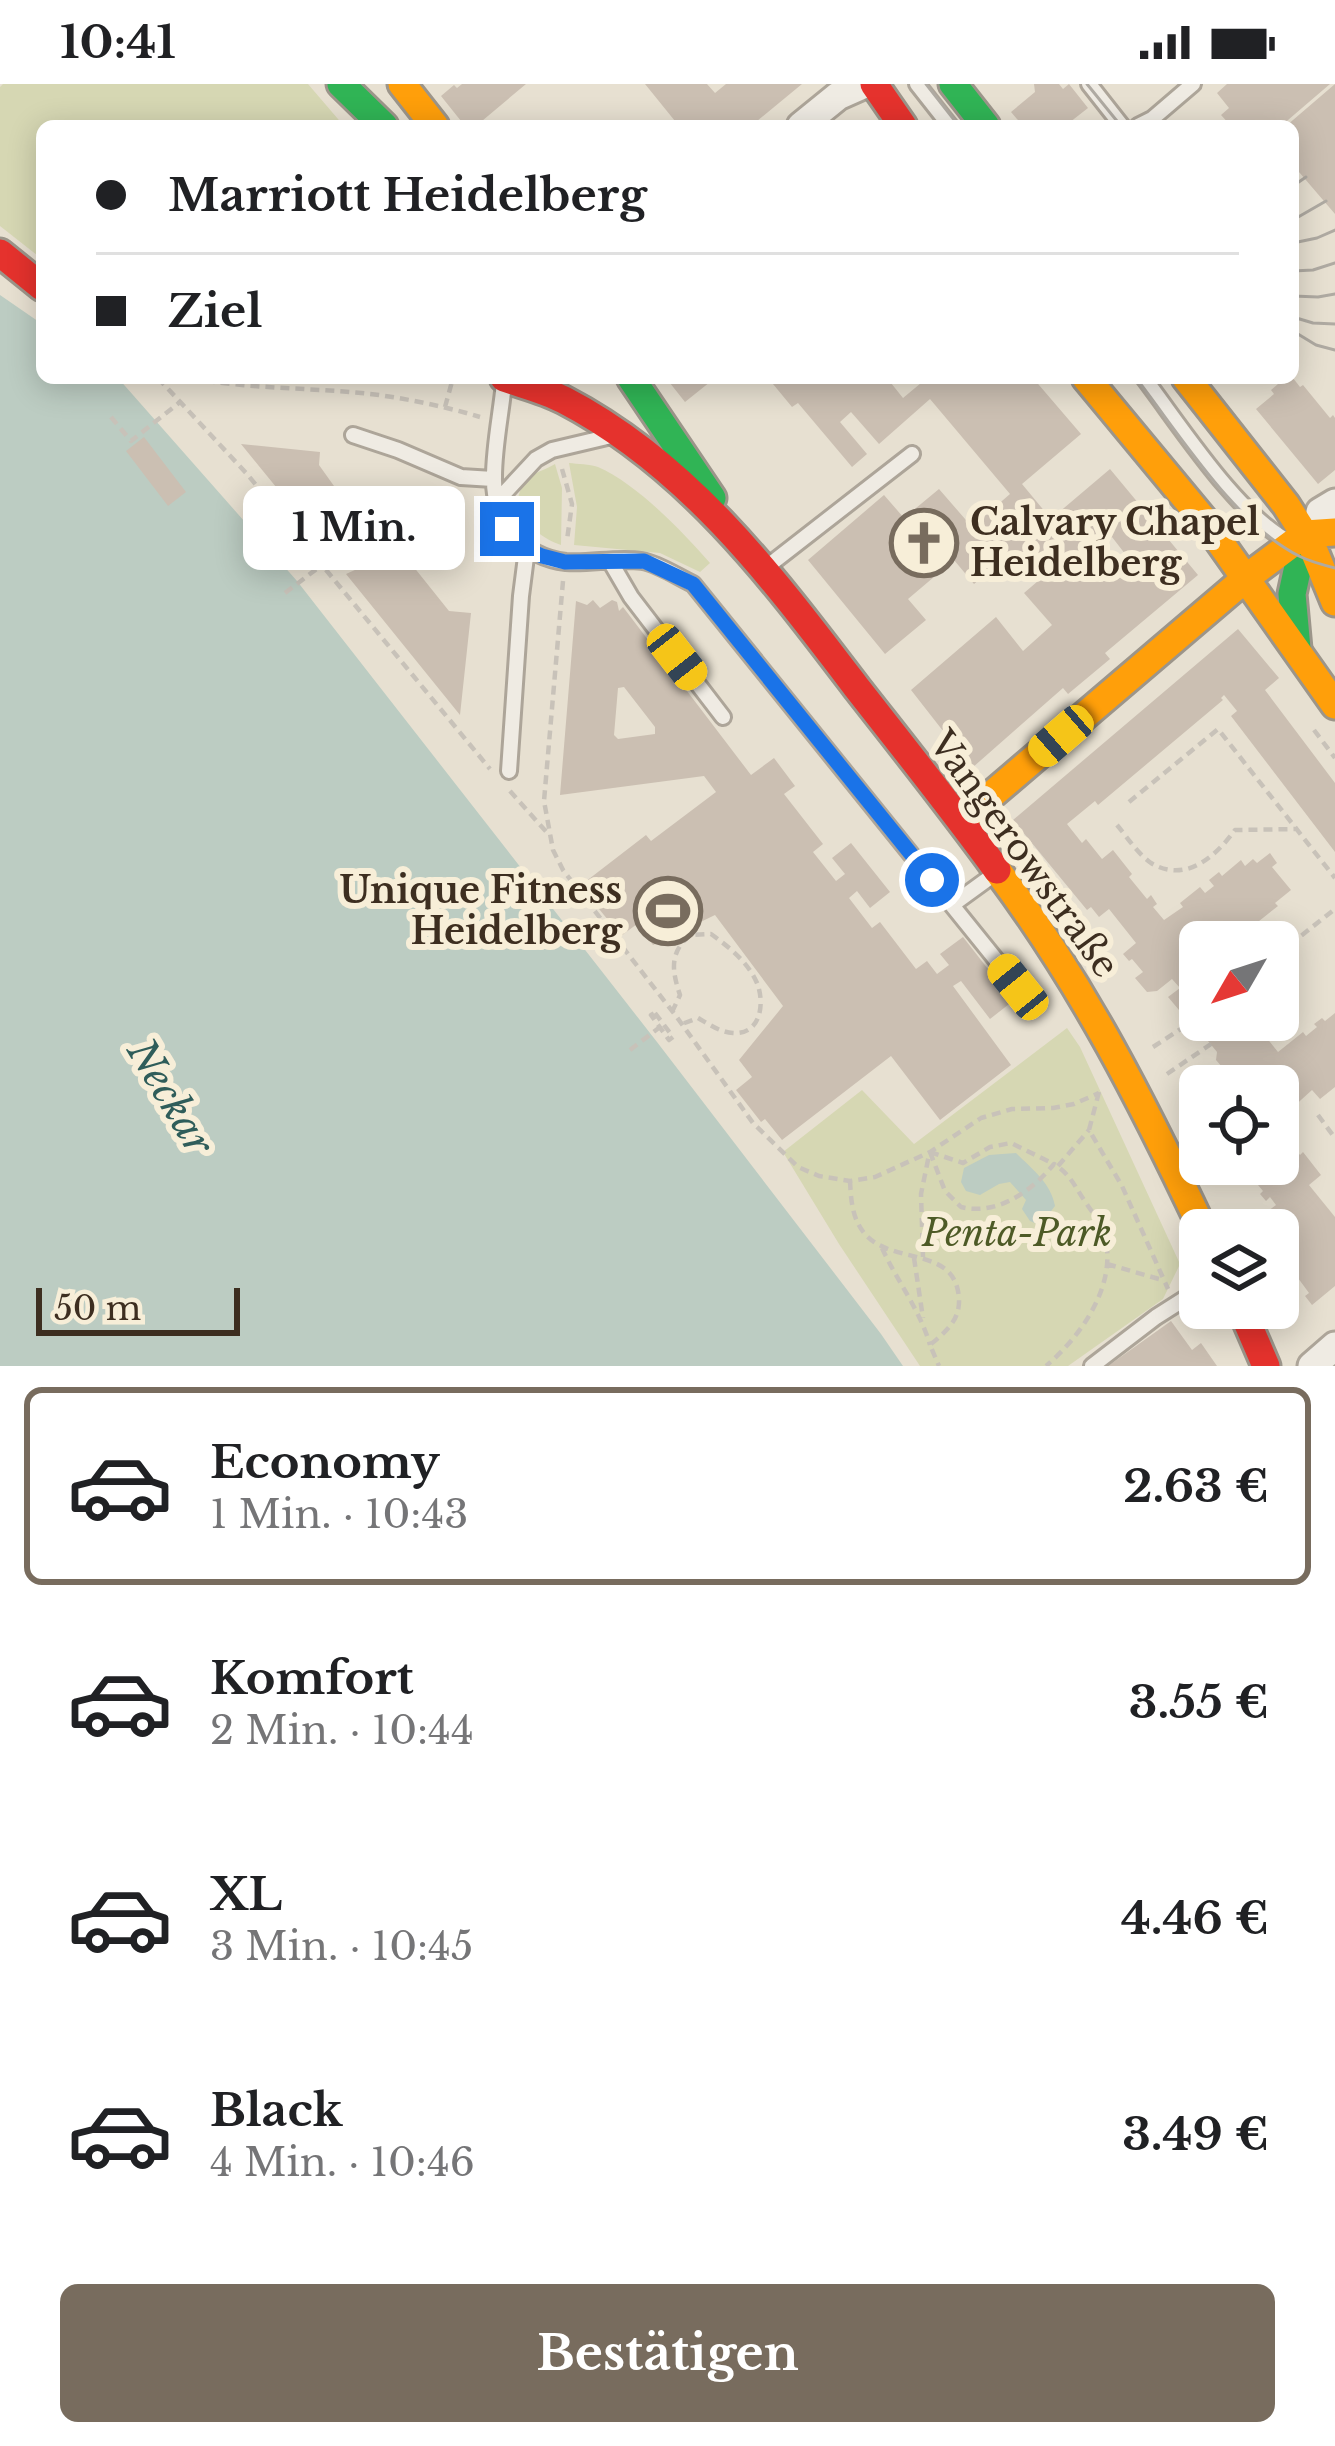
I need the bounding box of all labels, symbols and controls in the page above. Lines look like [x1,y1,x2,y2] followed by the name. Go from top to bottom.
[60,14,176,70] text: 10:41
[168,167,647,223] text: Marriott Heidelberg
[168,283,262,339] text: Ziel
[243,487,465,571] callout: 1 Min.
[970,500,1260,586] place label: Calvary Chapel Heidelberg
[480,502,534,556] route end
[292,503,416,552] text: 1 Min.
[889,508,959,578] church icon: Calvary Chapel Heidelberg
[641,618,713,696] car
[1022,699,1100,773] car
[919,721,1129,986] street label: Vangerowstraße
[905,853,959,907] route start
[339,868,623,954] place label: Unique Fitness Heidelberg
[633,876,703,946] sports icon: Unique Fitness Heidelberg
[1179,921,1299,1041] north arrow
[1179,921,1299,1329] map controls
[981,948,1055,1026] car
[116,1029,225,1166] water label: Neckar
[1179,1065,1299,1185] button: locate
[1179,1209,1299,1329] button: layers
[921,1211,1112,1256] park label: Penta-Park
[36,1282,240,1335] scale bar
[54,1288,141,1329] text: 50 m
[66,1432,174,1540] icon: car
[210,1434,440,1490] text: Economy
[1123,1458,1269,1514] text: 2.63 €
[210,1490,468,1539] text: 1 Min. · 10:43
[66,1648,174,1756] icon: car
[210,1650,414,1706] text: Komfort
[1129,1674,1269,1730] text: 3.55 €
[210,1706,474,1755] text: 2 Min. · 10:44
[66,1864,174,1972] icon: car
[210,1866,282,1922] text: XL
[1121,1890,1269,1946] text: 4.46 €
[210,1922,473,1971] text: 3 Min. · 10:45
[66,2080,174,2188] icon: car
[210,2082,343,2138] text: Black
[1122,2106,1269,2162] text: 3.49 €
[210,2138,475,2187] text: 4 Min. · 10:46
[60,2284,1275,2422] button: Bestätigen

